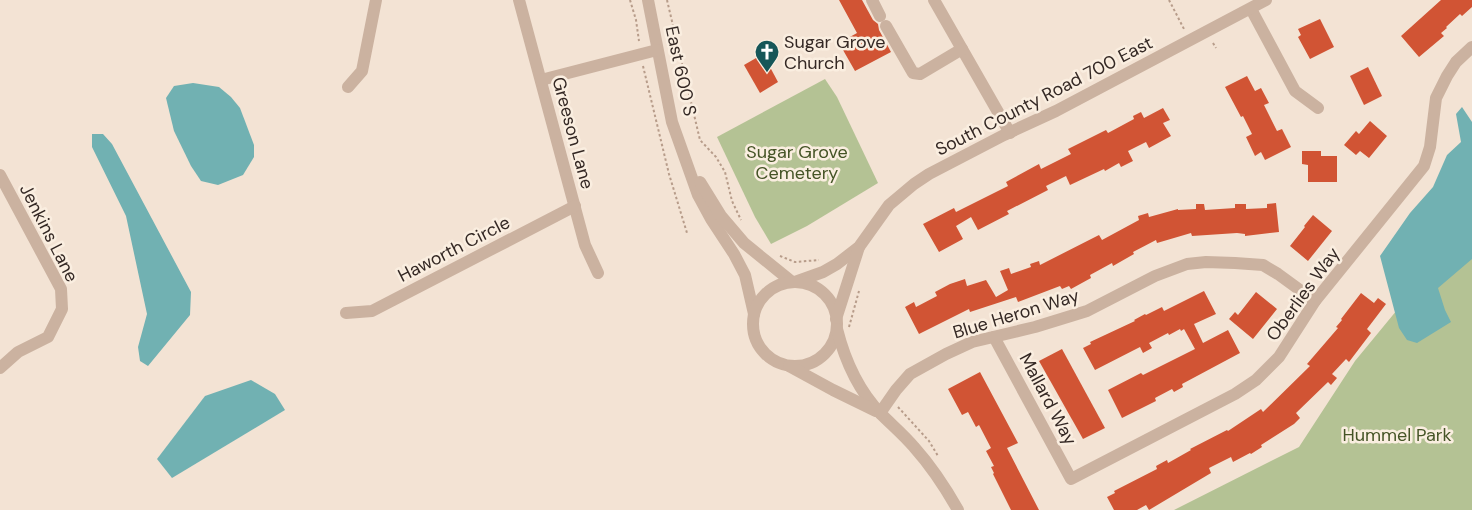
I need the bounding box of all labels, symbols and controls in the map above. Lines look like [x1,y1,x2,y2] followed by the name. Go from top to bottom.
[660,24,702,118] street label: East 600 S
[784,30,885,75] place label: Sugar Grove Church
[931,31,1157,161] street label: South County Road 700 East
[754,39,780,73] church icon: Sugar Grove Church
[547,74,599,192] street label: Greeson Lane
[746,140,848,185] park label: Sugar Grove Cemetery
[14,180,84,286] street label: Jenkins Lane
[394,210,514,288] street label: Haworth Circle
[1261,242,1345,346] street label: Oberlies Way
[950,283,1082,345] street label: Blue Heron Way
[1014,349,1082,449] street label: Mallard Way
[1342,423,1452,447] park label: Hummel Park

